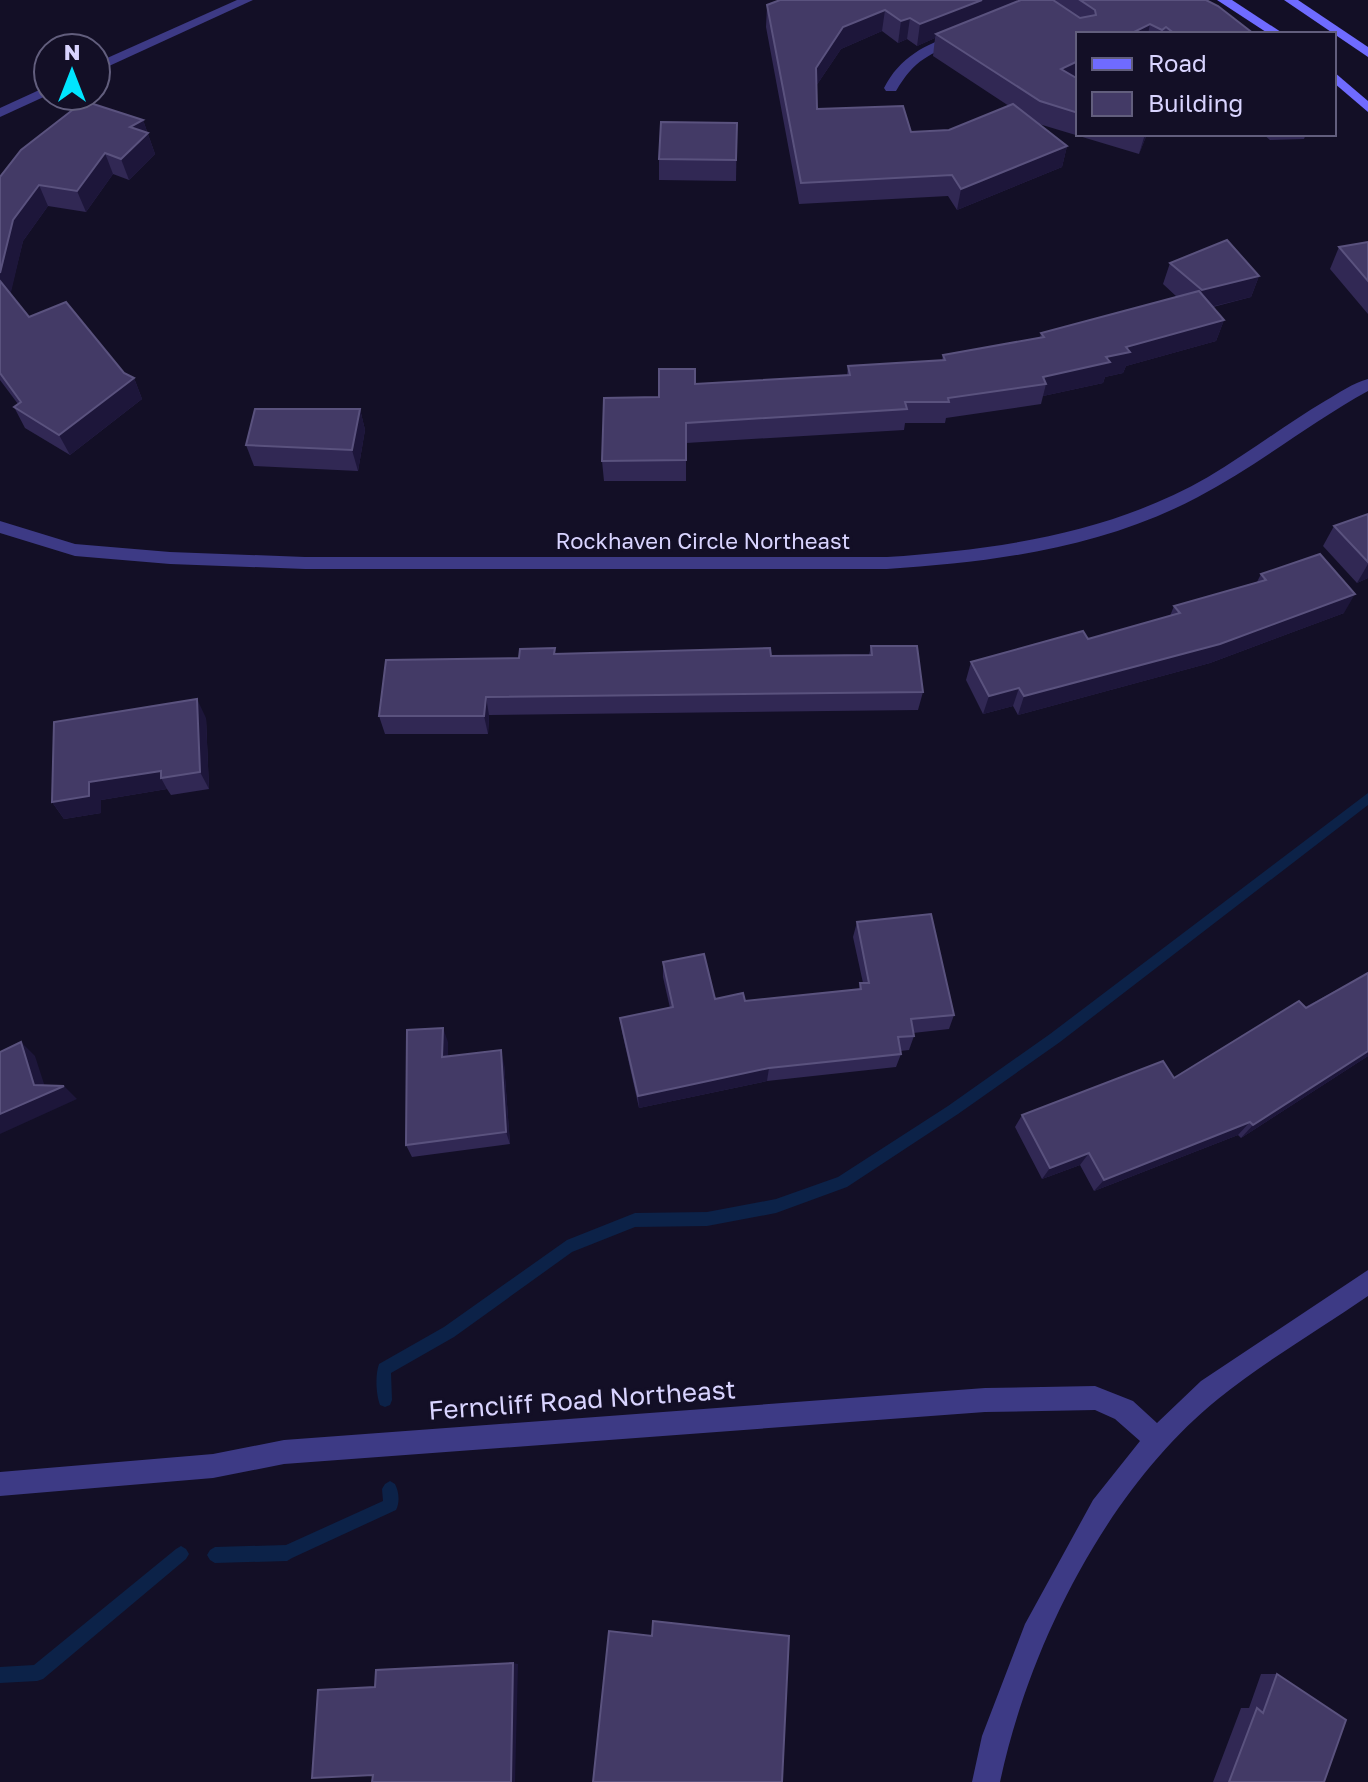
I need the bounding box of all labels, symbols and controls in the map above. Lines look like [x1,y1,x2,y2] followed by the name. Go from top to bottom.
[32,32,112,112] north arrow
[1076,32,1336,136] legend
[64,38,80,65] text: N
[1148,48,1207,77] text: Road
[1148,88,1243,117] text: Building
[556,527,850,554] street label: Rockhaven Circle Northeast
[427,1373,737,1426] street label: Ferncliff Road Northeast

